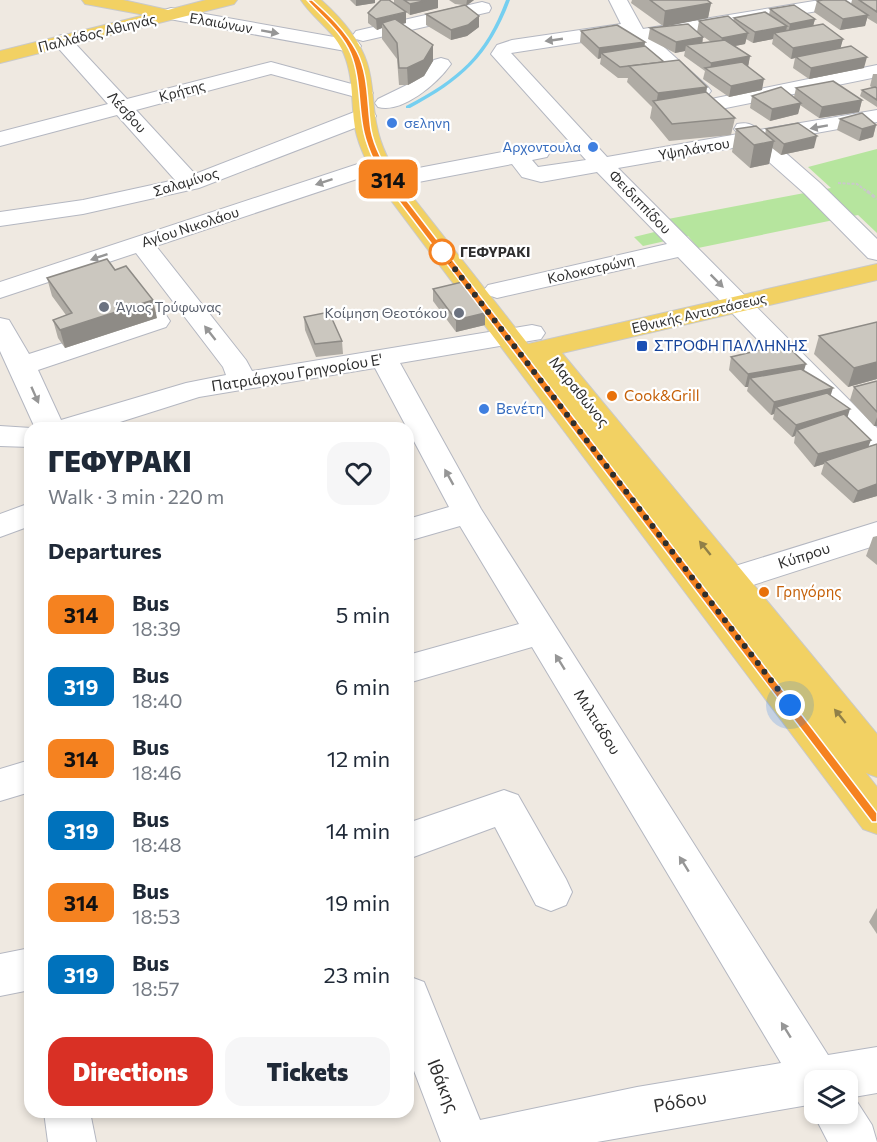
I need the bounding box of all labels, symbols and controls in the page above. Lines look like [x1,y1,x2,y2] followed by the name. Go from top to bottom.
[188,9,254,36] street label: Ελαιώνων
[36,10,158,55] street label: Παλλάδος Αθιηνάς
[260,28,279,37] one-way arrow
[544,35,563,44] one-way arrow
[157,76,207,105] street label: Κρήτης
[104,87,151,136] street label: Λέσβου
[404,114,450,131] place label: σεληνη
[385,116,399,130] marker: σεληνη
[810,122,829,131] one-way arrow
[657,134,731,163] street label: Υψηλάντου
[502,138,581,155] place label: Αρχοντουλα
[586,140,600,154] marker: Αρχοντουλα
[354,160,422,198] line badge: 314
[151,164,221,200] street label: Σαλαμίνος
[606,166,675,237] street label: Φειδιππίδου
[371,167,405,192] text: 314
[315,178,333,188] one-way arrow
[139,203,241,250] street label: Αγίου Νικολάου
[429,239,455,265] marker: ΓΕΦΥΡΑΚΙ
[460,243,530,260] place label: ΓΕΦΥΡΑΚΙ
[546,250,636,287] street label: Κολοκοτρώνη
[90,253,108,262] one-way arrow
[709,273,723,287] one-way arrow
[630,289,768,336] street label: Εθνικής Αντιστάσεως
[115,298,222,315] place label: Άγιος Τρύφωνας
[97,300,111,314] marker: Άγιος Τρύφωνας
[325,304,447,321] place label: Κοίμηση Θεοτόκου
[452,306,466,320] marker: Κοίμηση Θεοτόκου
[205,325,217,340] one-way arrow
[654,336,808,354] place label: ΣΤΡΟΦΗ ΠΑΛΛΗΝΗΣ
[635,339,649,353] marker: ΣΤΡΟΦΗ ΠΑΛΛΗΝΗΣ
[210,350,384,394] street label: Πατριάρχου Γρηγορίου Ε'
[546,353,614,430] street label: Μαραθώνος
[624,386,700,404] place label: Cook&Grill
[31,387,40,404] one-way arrow
[605,389,619,403] marker: Cook&Grill
[496,399,544,417] place label: Βενέτη
[477,402,491,416] marker: Βενέτη
[327,442,390,505] button: heart
[48,444,192,478] text: ΓΕΦΥΡΑΚΙ
[444,468,454,485] one-way arrow
[48,484,224,508] text: Walk · 3 min · 220 m
[48,537,162,564] text: Departures
[775,538,832,572] street label: Κύπρου
[698,540,711,556] one-way arrow
[776,582,842,600] place label: Γρηγόρης
[757,585,771,599] marker: Γρηγόρης
[132,589,169,616] text: Bus
[336,601,390,628] text: 5 min
[64,602,98,627] text: 314
[132,616,181,640] text: 18:39
[554,654,565,670] one-way arrow
[132,661,169,688] text: Bus
[335,673,390,700] text: 6 min
[64,674,98,699] text: 319
[571,685,625,758] street label: Μιλτιάδου
[132,688,182,712] text: 18:40
[775,690,805,720] your location
[834,708,847,724] one-way arrow
[132,733,169,760] text: Bus
[327,745,390,772] text: 12 min
[64,746,98,771] text: 314
[132,760,182,784] text: 18:46
[132,805,169,832] text: Bus
[326,817,390,844] text: 14 min
[64,818,98,843] text: 319
[132,832,182,856] text: 18:48
[679,856,690,872] one-way arrow
[132,877,169,904] text: Bus
[326,889,390,916] text: 19 min
[64,890,98,915] text: 314
[132,904,180,928] text: 18:53
[132,949,169,976] text: Bus
[324,961,390,988] text: 23 min
[64,962,98,987] text: 319
[132,976,179,1000] text: 18:57
[781,1022,792,1038] one-way arrow
[48,1037,213,1106] button: Directions
[225,1037,390,1106] button: Tickets
[423,1056,465,1116] street label: Ιθάκης
[804,1070,858,1124] map controls
[804,1070,858,1124] button: layers
[652,1086,708,1116] street label: Ρόδου

